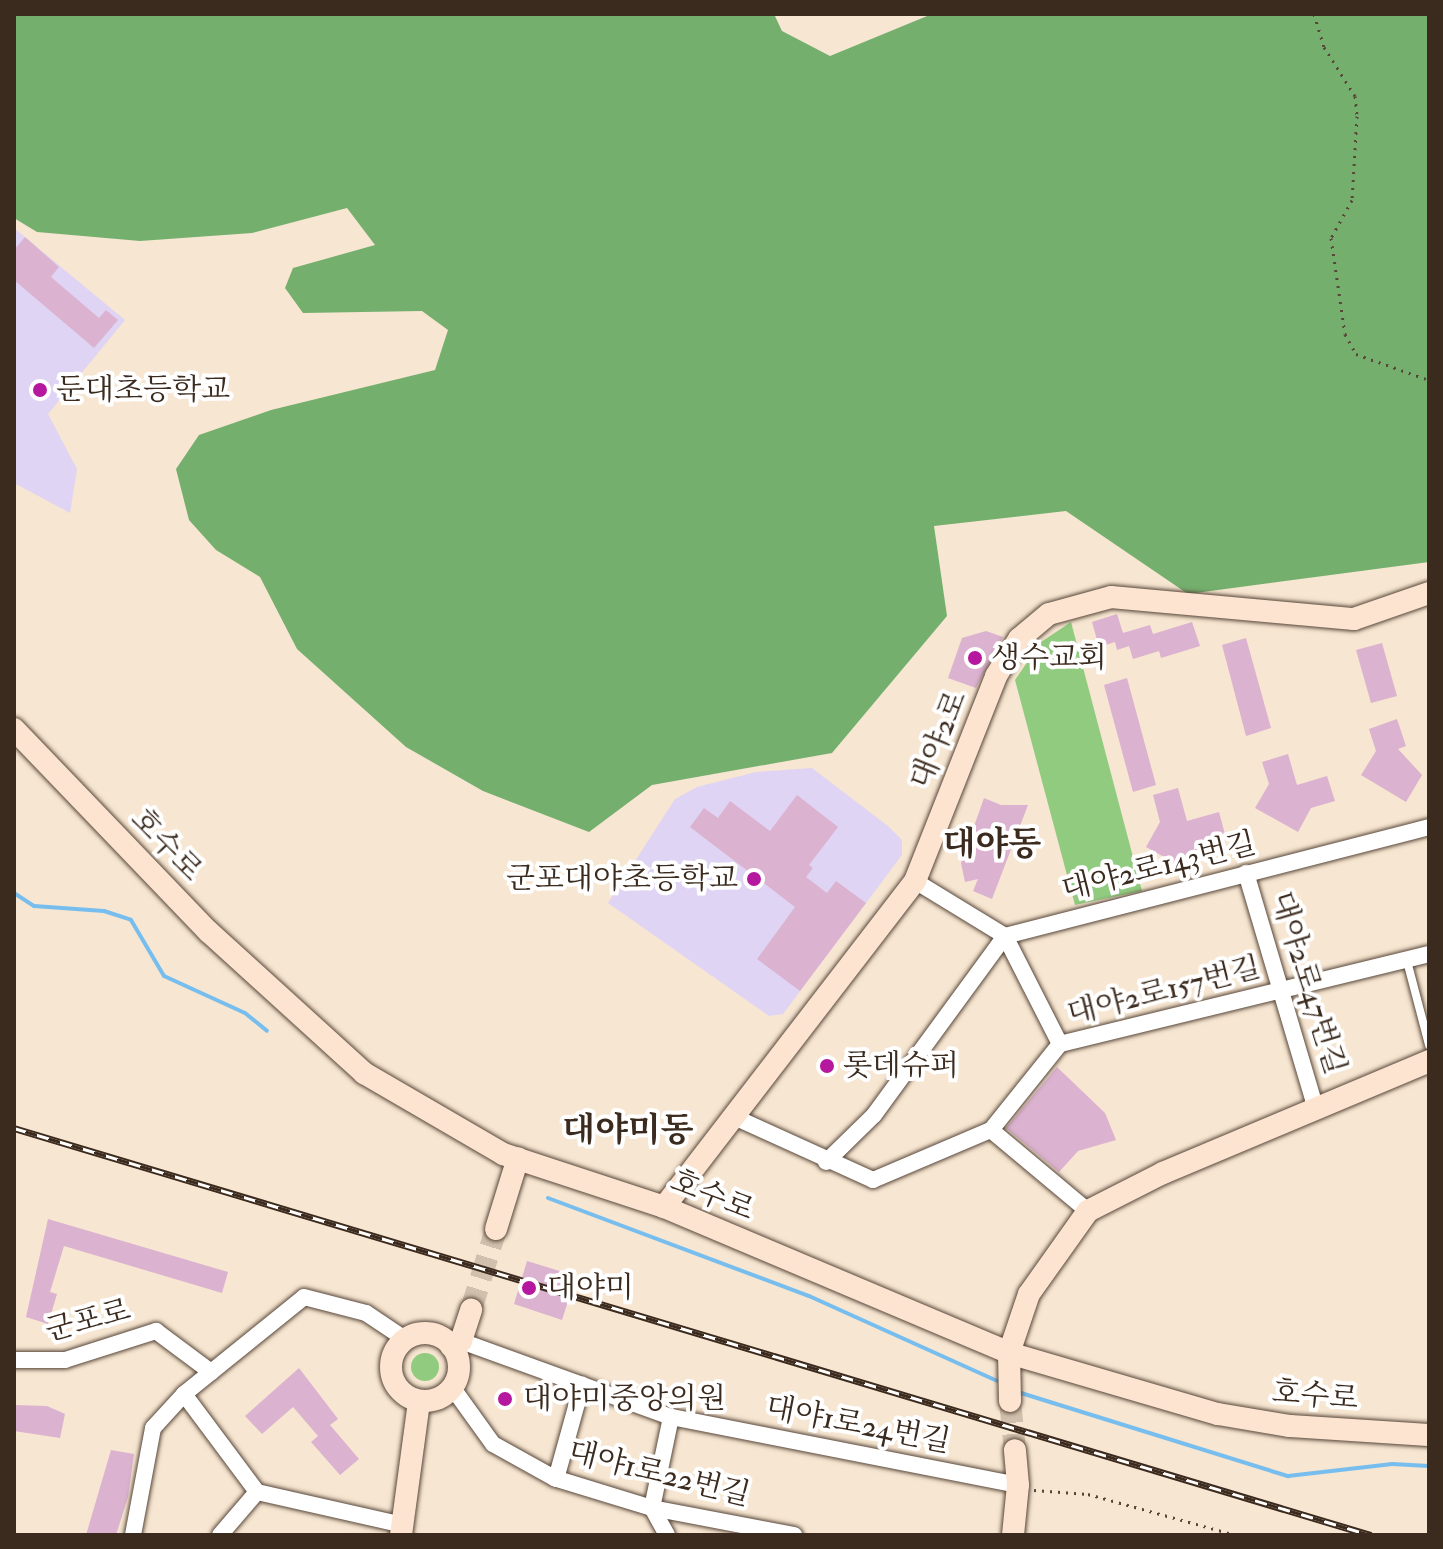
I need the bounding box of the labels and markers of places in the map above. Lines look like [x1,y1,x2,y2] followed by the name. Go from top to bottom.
[56,372,230,408] place label: 둔대초등학교
[31,381,49,399] marker: 둔대초등학교
[991,640,1107,676] place label: 생수교회
[966,649,984,667] marker: 생수교회
[506,861,738,897] place label: 군포대야초등학교
[745,870,763,888] marker: 군포대야초등학교
[843,1048,959,1084] place label: 롯데슈퍼
[818,1057,836,1075] marker: 롯데슈퍼
[547,1270,634,1306] place label: 대야미
[518,1277,540,1299] marker: 대야미
[523,1381,726,1417] place label: 대야미중앙의원
[494,1388,516,1410] marker: 대야미중앙의원

